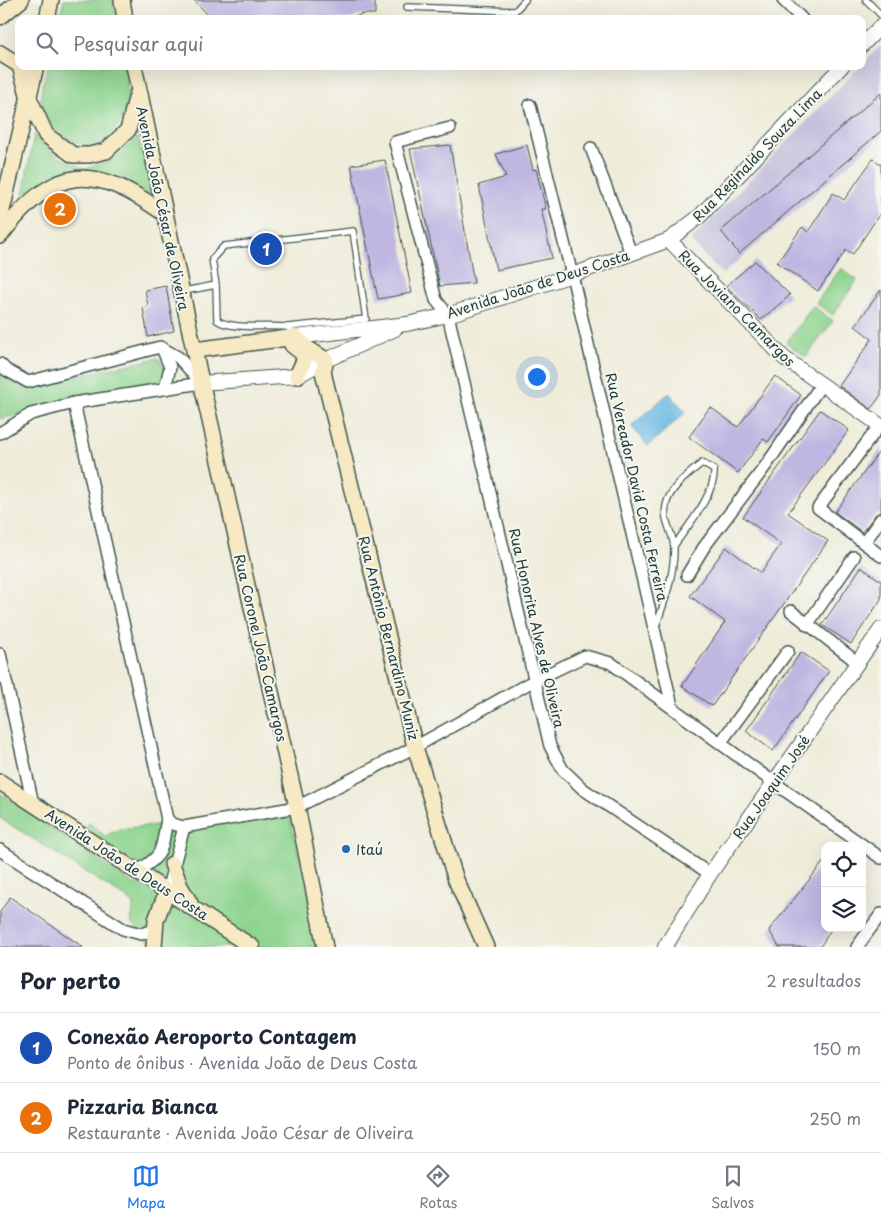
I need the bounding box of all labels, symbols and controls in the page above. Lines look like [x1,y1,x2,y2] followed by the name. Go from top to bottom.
[15,15,866,70] search box
[33,29,61,57] icon: search
[73,29,203,57] text: Pesquisar aqui
[688,84,827,226] street label: Rua Reginaldo Souza Lima
[131,104,195,313] street label: Avenida João César de Oliveira
[44,190,76,228] pin: 2
[250,230,282,268] pin: 1
[444,244,632,324] street label: Avenida João de Deus Costa
[674,245,800,371] street label: Rua Joviano Camargos
[524,364,550,390] your location
[600,371,674,604] street label: Rua Vereador David Costa Ferreira
[504,526,570,730] street label: Rua Honorita Alves de Oliveira
[353,534,425,743] street label: Rua Antônio Bernardino Muniz
[229,552,293,744] street label: Rua Coronel João Camargos
[727,731,815,843] street label: Rua Joaquim José
[41,803,213,925] street label: Avenida João de Deus Costa
[356,839,383,860] place label: Itaú
[821,842,866,932] map controls
[821,842,866,887] button: locate
[340,843,352,855] marker: Itaú
[821,887,866,932] button: layers
[20,964,120,996] text: Por perto
[767,968,861,992] text: 2 resultados
[67,1022,357,1050] text: Conexão Aeroporto Contagem
[32,1036,40,1060] text: 1
[813,1036,861,1060] text: 150 m
[67,1050,417,1074] text: Ponto de ônibus · Avenida João de Deus Costa
[67,1092,218,1120] text: Pizzaria Bianca
[30,1106,42,1130] text: 2
[810,1106,861,1130] text: 250 m
[67,1120,413,1144] text: Restaurante · Avenida João César de Oliveira
[127,1162,165,1213] tab: Mapa
[419,1162,457,1213] tab: Rotas
[711,1162,754,1213] tab: Salvos

